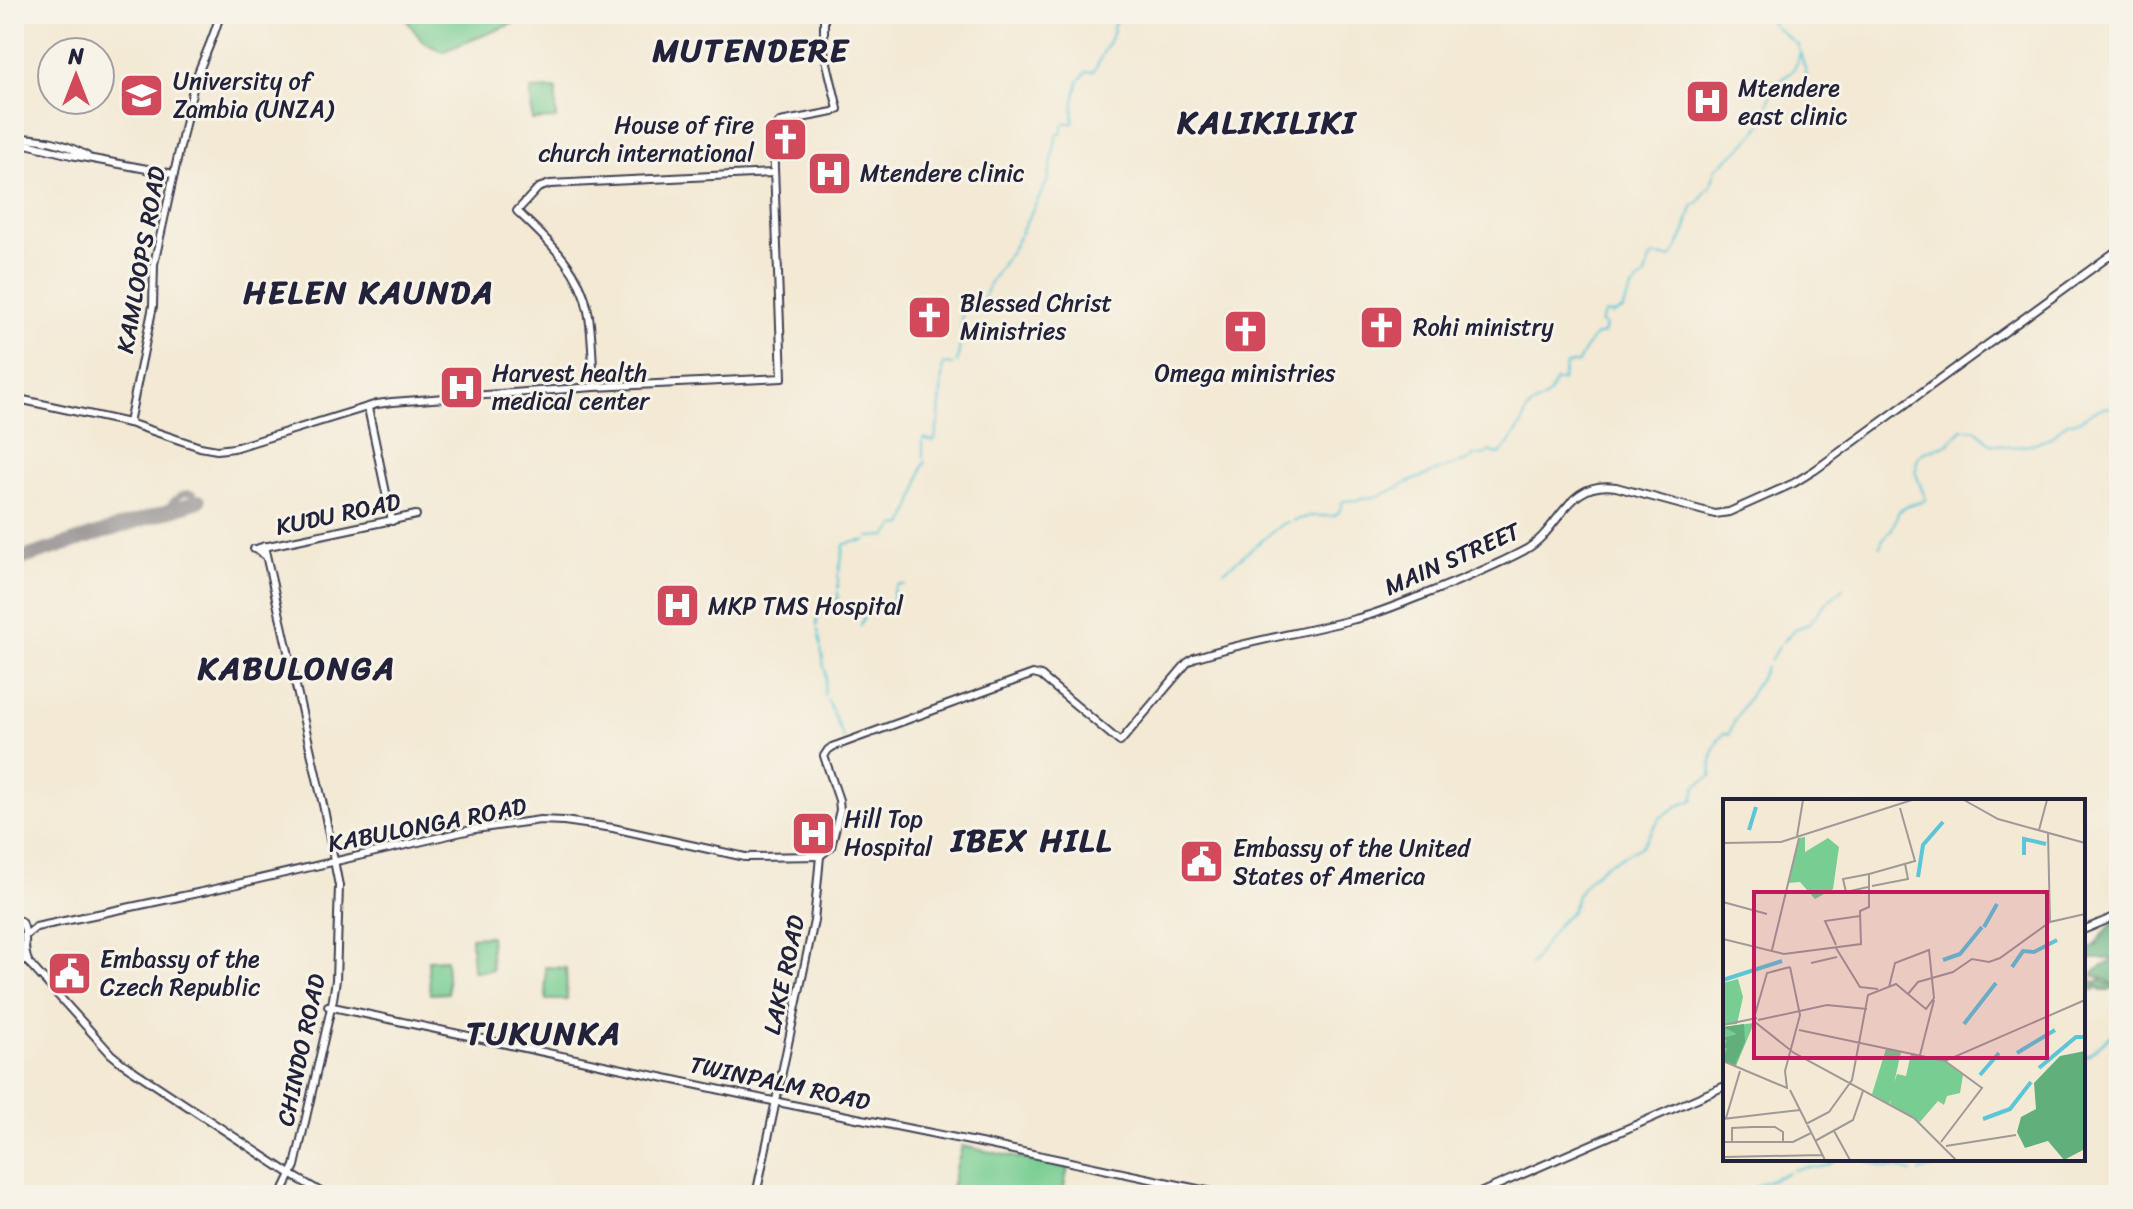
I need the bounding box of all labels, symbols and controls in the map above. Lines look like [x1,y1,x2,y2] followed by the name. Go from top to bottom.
[651,22,850,79] district label: MUTENDERE
[36,36,116,116] north arrow
[67,37,84,76] text: N
[173,60,335,130] place label: University of Zambia (UNZA)
[1738,67,1847,137] place label: Mtendere east clinic
[118,71,166,119] school or university icon: University of Zambia (UNZA)
[1683,78,1731,126] hospital icon: Mtendere east clinic
[1176,94,1357,151] district label: KALIKILIKI
[539,104,755,174] place label: House of fire church international
[761,115,809,163] church icon: House of fire church international
[805,149,853,197] hospital icon: Mtendere clinic
[860,152,1025,194] place label: Mtendere clinic
[104,163,178,357] street label: KAMLOOPS ROAD
[243,264,495,321] district label: HELEN KAUNDA
[960,282,1112,352] place label: Blessed Christ Ministries
[905,293,953,341] church icon: Blessed Christ Ministries
[1358,303,1406,351] church icon: Rohi ministry
[1413,306,1554,348] place label: Rohi ministry
[1221,307,1269,355] church icon: Omega ministries
[492,352,651,422] place label: Harvest health medical center
[1154,352,1336,394] place label: Omega ministries
[437,363,485,411] hospital icon: Harvest health medical center
[272,480,405,548] street label: KUDU ROAD
[1377,509,1529,608] street label: MAIN STREET
[653,582,701,630] hospital icon: MKP TMS Hospital
[708,585,904,627] place label: MKP TMS Hospital
[197,640,396,697] district label: KABULONGA
[324,785,531,865] street label: KABULONGA ROAD
[844,798,933,868] place label: Hill Top Hospital
[1723,799,2085,1161] inset map
[789,809,837,857] hospital icon: Hill Top Hospital
[949,812,1113,869] district label: IBEX HILL
[1233,827,1471,897] place label: Embassy of the United States of America
[1178,838,1226,886] public building icon: Embassy of the United States of America
[751,911,817,1039] street label: LAKE ROAD
[100,938,260,1008] place label: Embassy of the Czech Republic
[45,949,93,997] public building icon: Embassy of the Czech Republic
[264,970,338,1130] street label: CHINDO ROAD
[466,1005,622,1062] district label: TUKUNKA
[686,1043,875,1123] street label: TWINPALM ROAD

